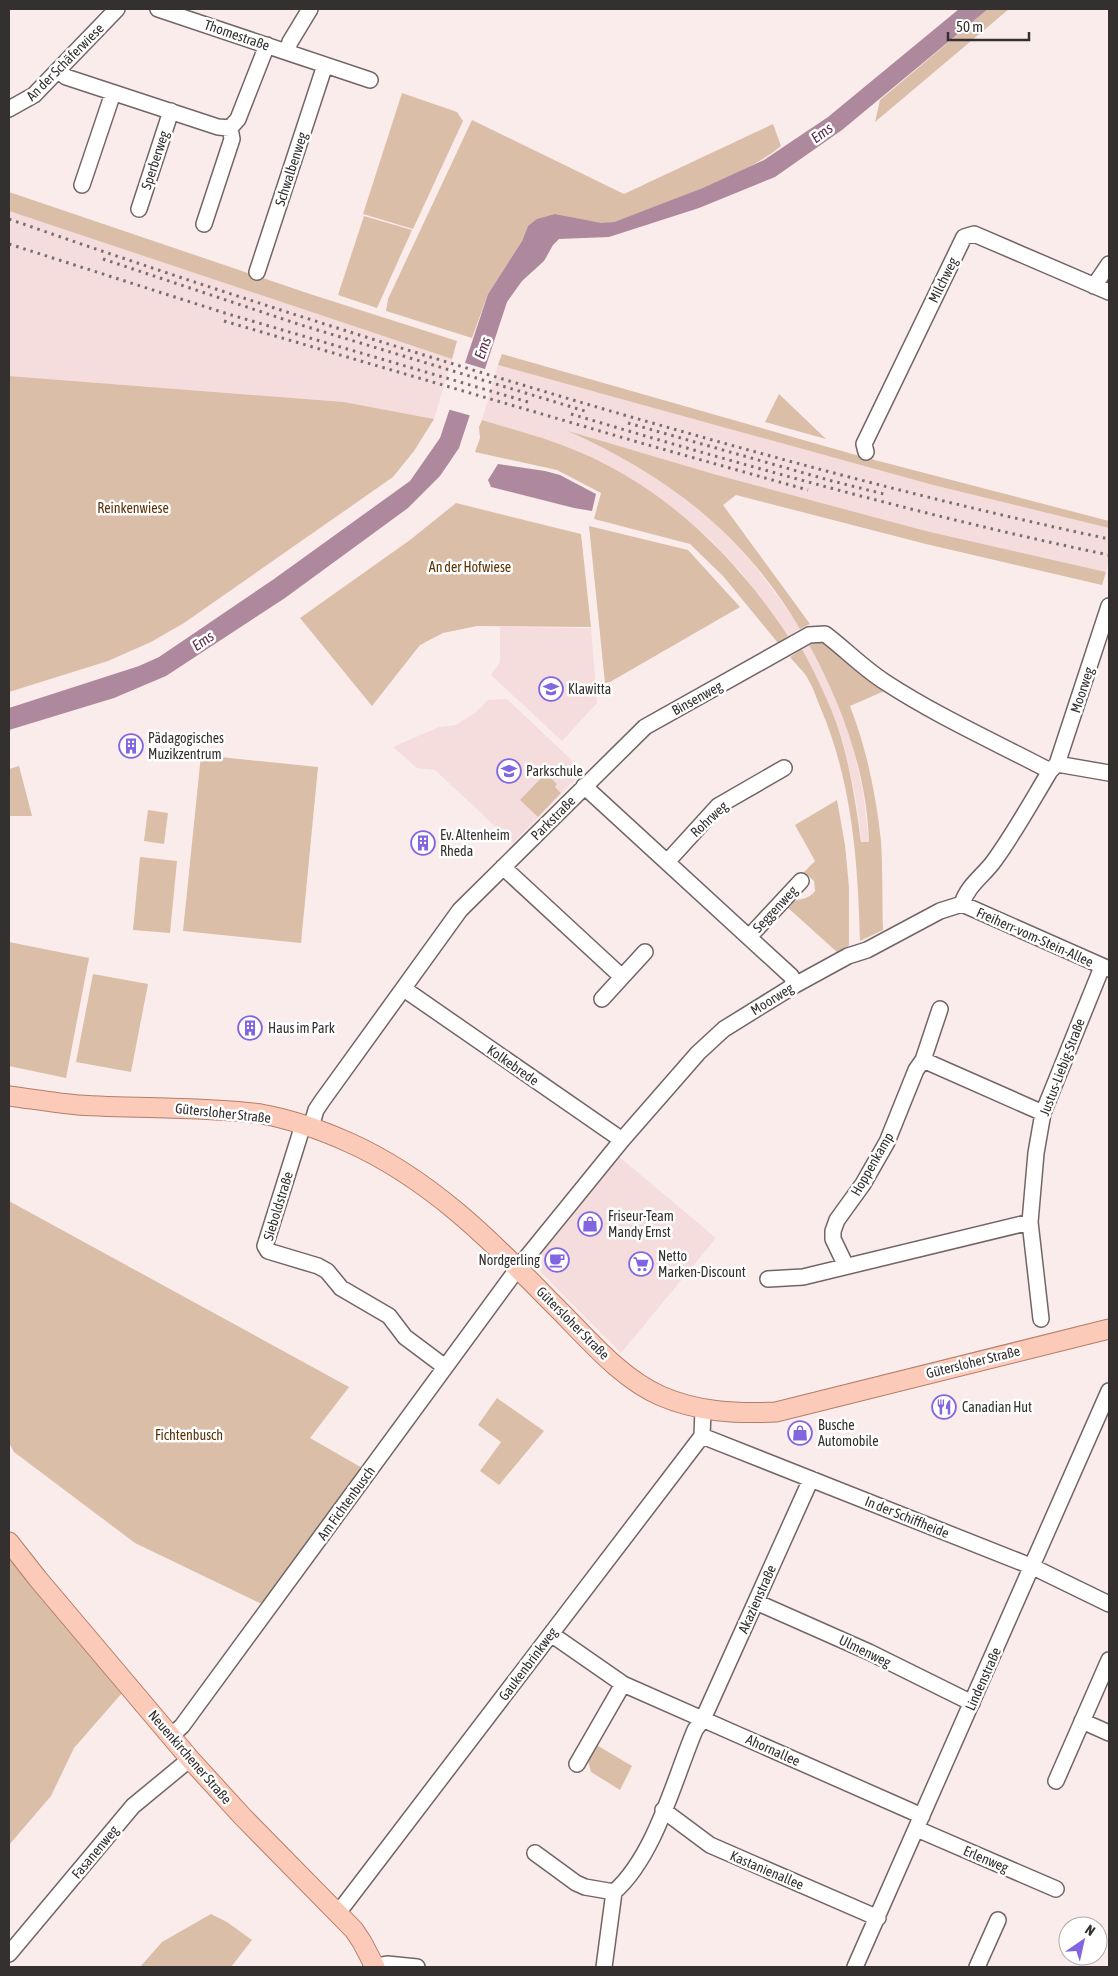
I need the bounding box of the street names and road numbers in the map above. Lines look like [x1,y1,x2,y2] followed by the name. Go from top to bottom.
[202,16,272,54] street label: Thomestraße
[23,20,107,104] street label: An der Schäferwiese
[138,129,172,191] street label: Sperberweg
[272,130,310,208] street label: Schwalbenweg
[925,255,961,305] street label: Milchweg
[1067,665,1097,715] street label: Moorweg
[669,678,725,718] street label: Binsenweg
[528,793,578,843] street label: Parkstraße
[687,798,731,840] street label: Rohrweg
[750,883,800,935] street label: Seggenweg
[974,904,1096,970] street label: Freiherr-vom-Stein-Allee
[748,980,796,1018] street label: Moorweg
[1036,1016,1088,1118] street label: Justus-Liebig-Straße
[484,1041,542,1089] street label: Kolkebrede
[174,1100,272,1126] street label: Gütersloher Straße
[847,1129,897,1199] street label: Hoppenkamp
[260,1170,296,1242] street label: Sieboldstraße
[533,1283,613,1363] street label: Gütersloher Straße
[924,1343,1022,1381] street label: Gütersloher Straße
[314,1463,378,1543] street label: Am Fichtenbusch
[863,1493,951,1541] street label: In der Schiffheide
[735,1562,779,1636] street label: Akazienstraße
[495,1624,561,1704] street label: Gaukenbrinkweg
[836,1632,894,1670] street label: Ulmenweg
[962,1645,1004,1713] street label: Lindenstraße
[145,1707,235,1807] street label: Neuenkirchener Straße
[743,1731,803,1769] street label: Ahornallee
[68,1822,122,1882] street label: Fasanenweg
[961,1842,1011,1876] street label: Erlenweg
[728,1847,806,1893] street label: Kastanienallee

